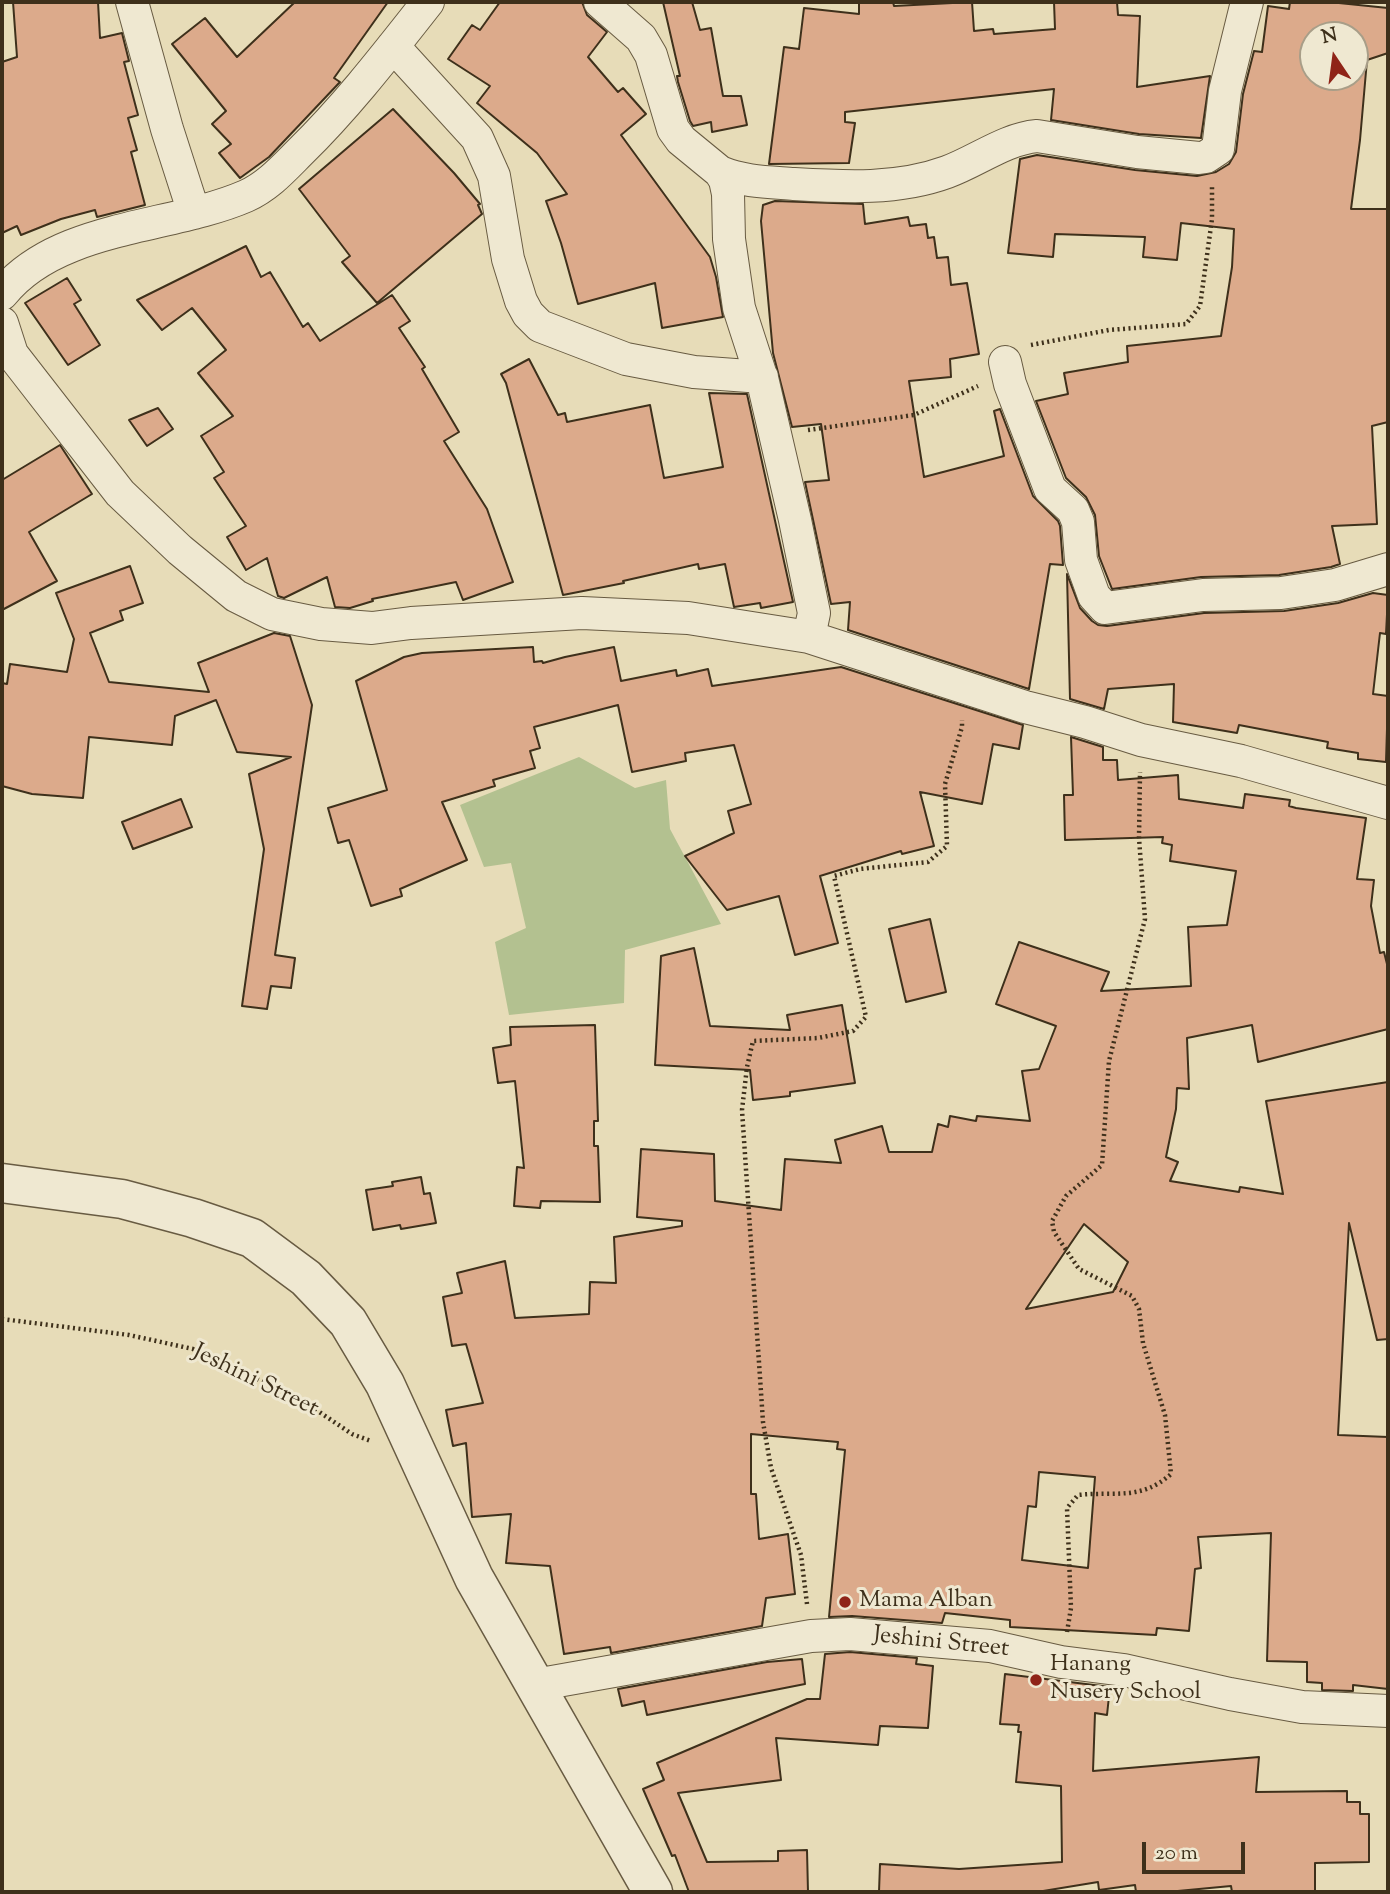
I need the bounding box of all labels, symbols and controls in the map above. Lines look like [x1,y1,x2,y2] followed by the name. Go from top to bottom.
[1299,21,1369,91] north arrow
[1319,22,1340,52] text: N
[187,1339,323,1425] street label: Jeshini Street
[859,1588,993,1616] place label: Mama Alban
[837,1594,853,1610] marker: Mama Alban
[872,1623,1010,1665] street label: Jeshini Street
[1050,1652,1201,1708] place label: Hanang Nusery School
[1028,1672,1044,1688] marker: Hanang Nusery School
[1145,1828,1248,1872] scale bar
[1155,1839,1198,1869] text: 20 m

